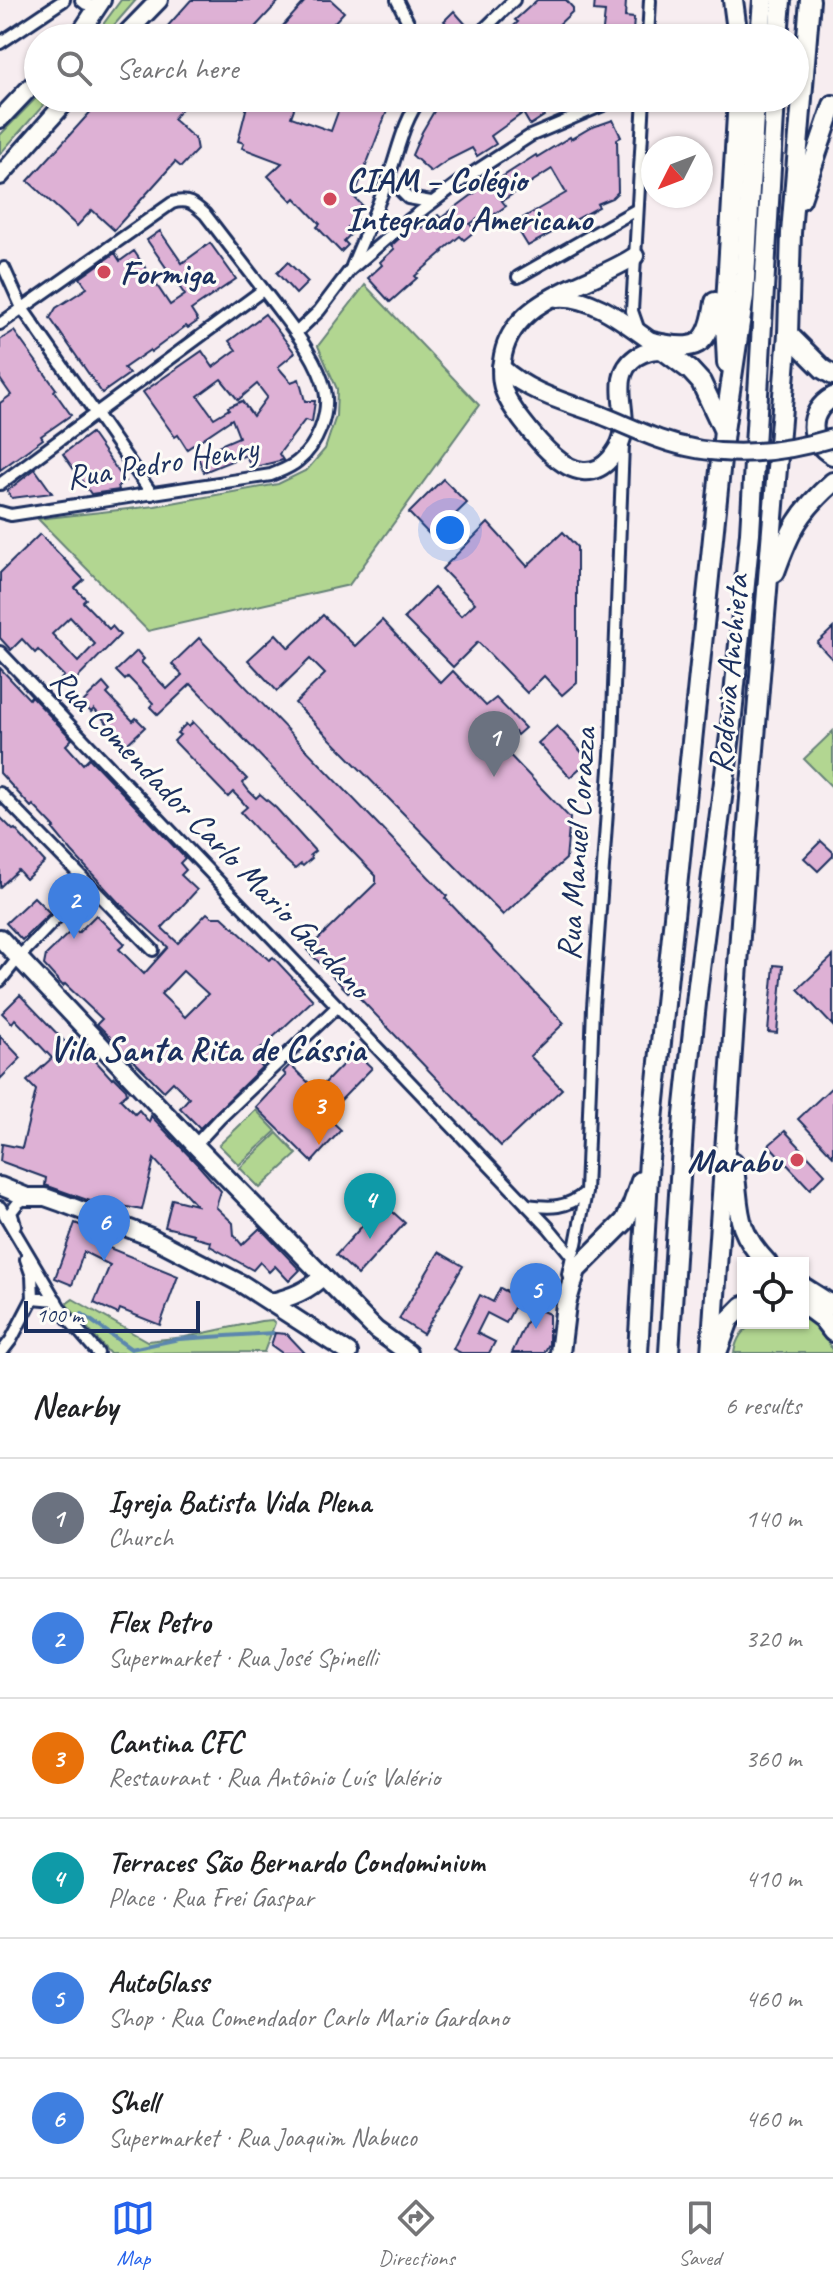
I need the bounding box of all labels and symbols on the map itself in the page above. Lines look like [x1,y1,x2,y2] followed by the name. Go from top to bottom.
[641,136,713,208] north arrow
[346,158,595,240] place label: CIAM – Colégio Integrado Americano
[321,190,339,208] marker: CIAM – Colégio Integrado Americano
[120,251,217,294] place label: Formiga
[95,263,113,281] marker: Formiga
[63,425,263,498] street label: Rua Pedro Henry
[430,510,470,550] your location
[698,571,758,775] street label: Rodovia Anchieta
[42,659,383,1010] street label: Rua Comendador Carlo Mario Gardano
[468,711,520,777] pin: 1
[546,724,606,962] street label: Rua Manuel Corazza
[48,873,100,939] pin: 2
[49,1026,368,1072] district label: Vila Santa Rita de Cássia
[293,1079,345,1145] pin: 3
[687,1139,784,1182] place label: Marabu
[788,1151,806,1169] marker: Marabu
[344,1173,396,1239] pin: 4
[78,1195,130,1261] pin: 6
[510,1263,562,1329] pin: 5
[24,1297,200,1333] scale bar

